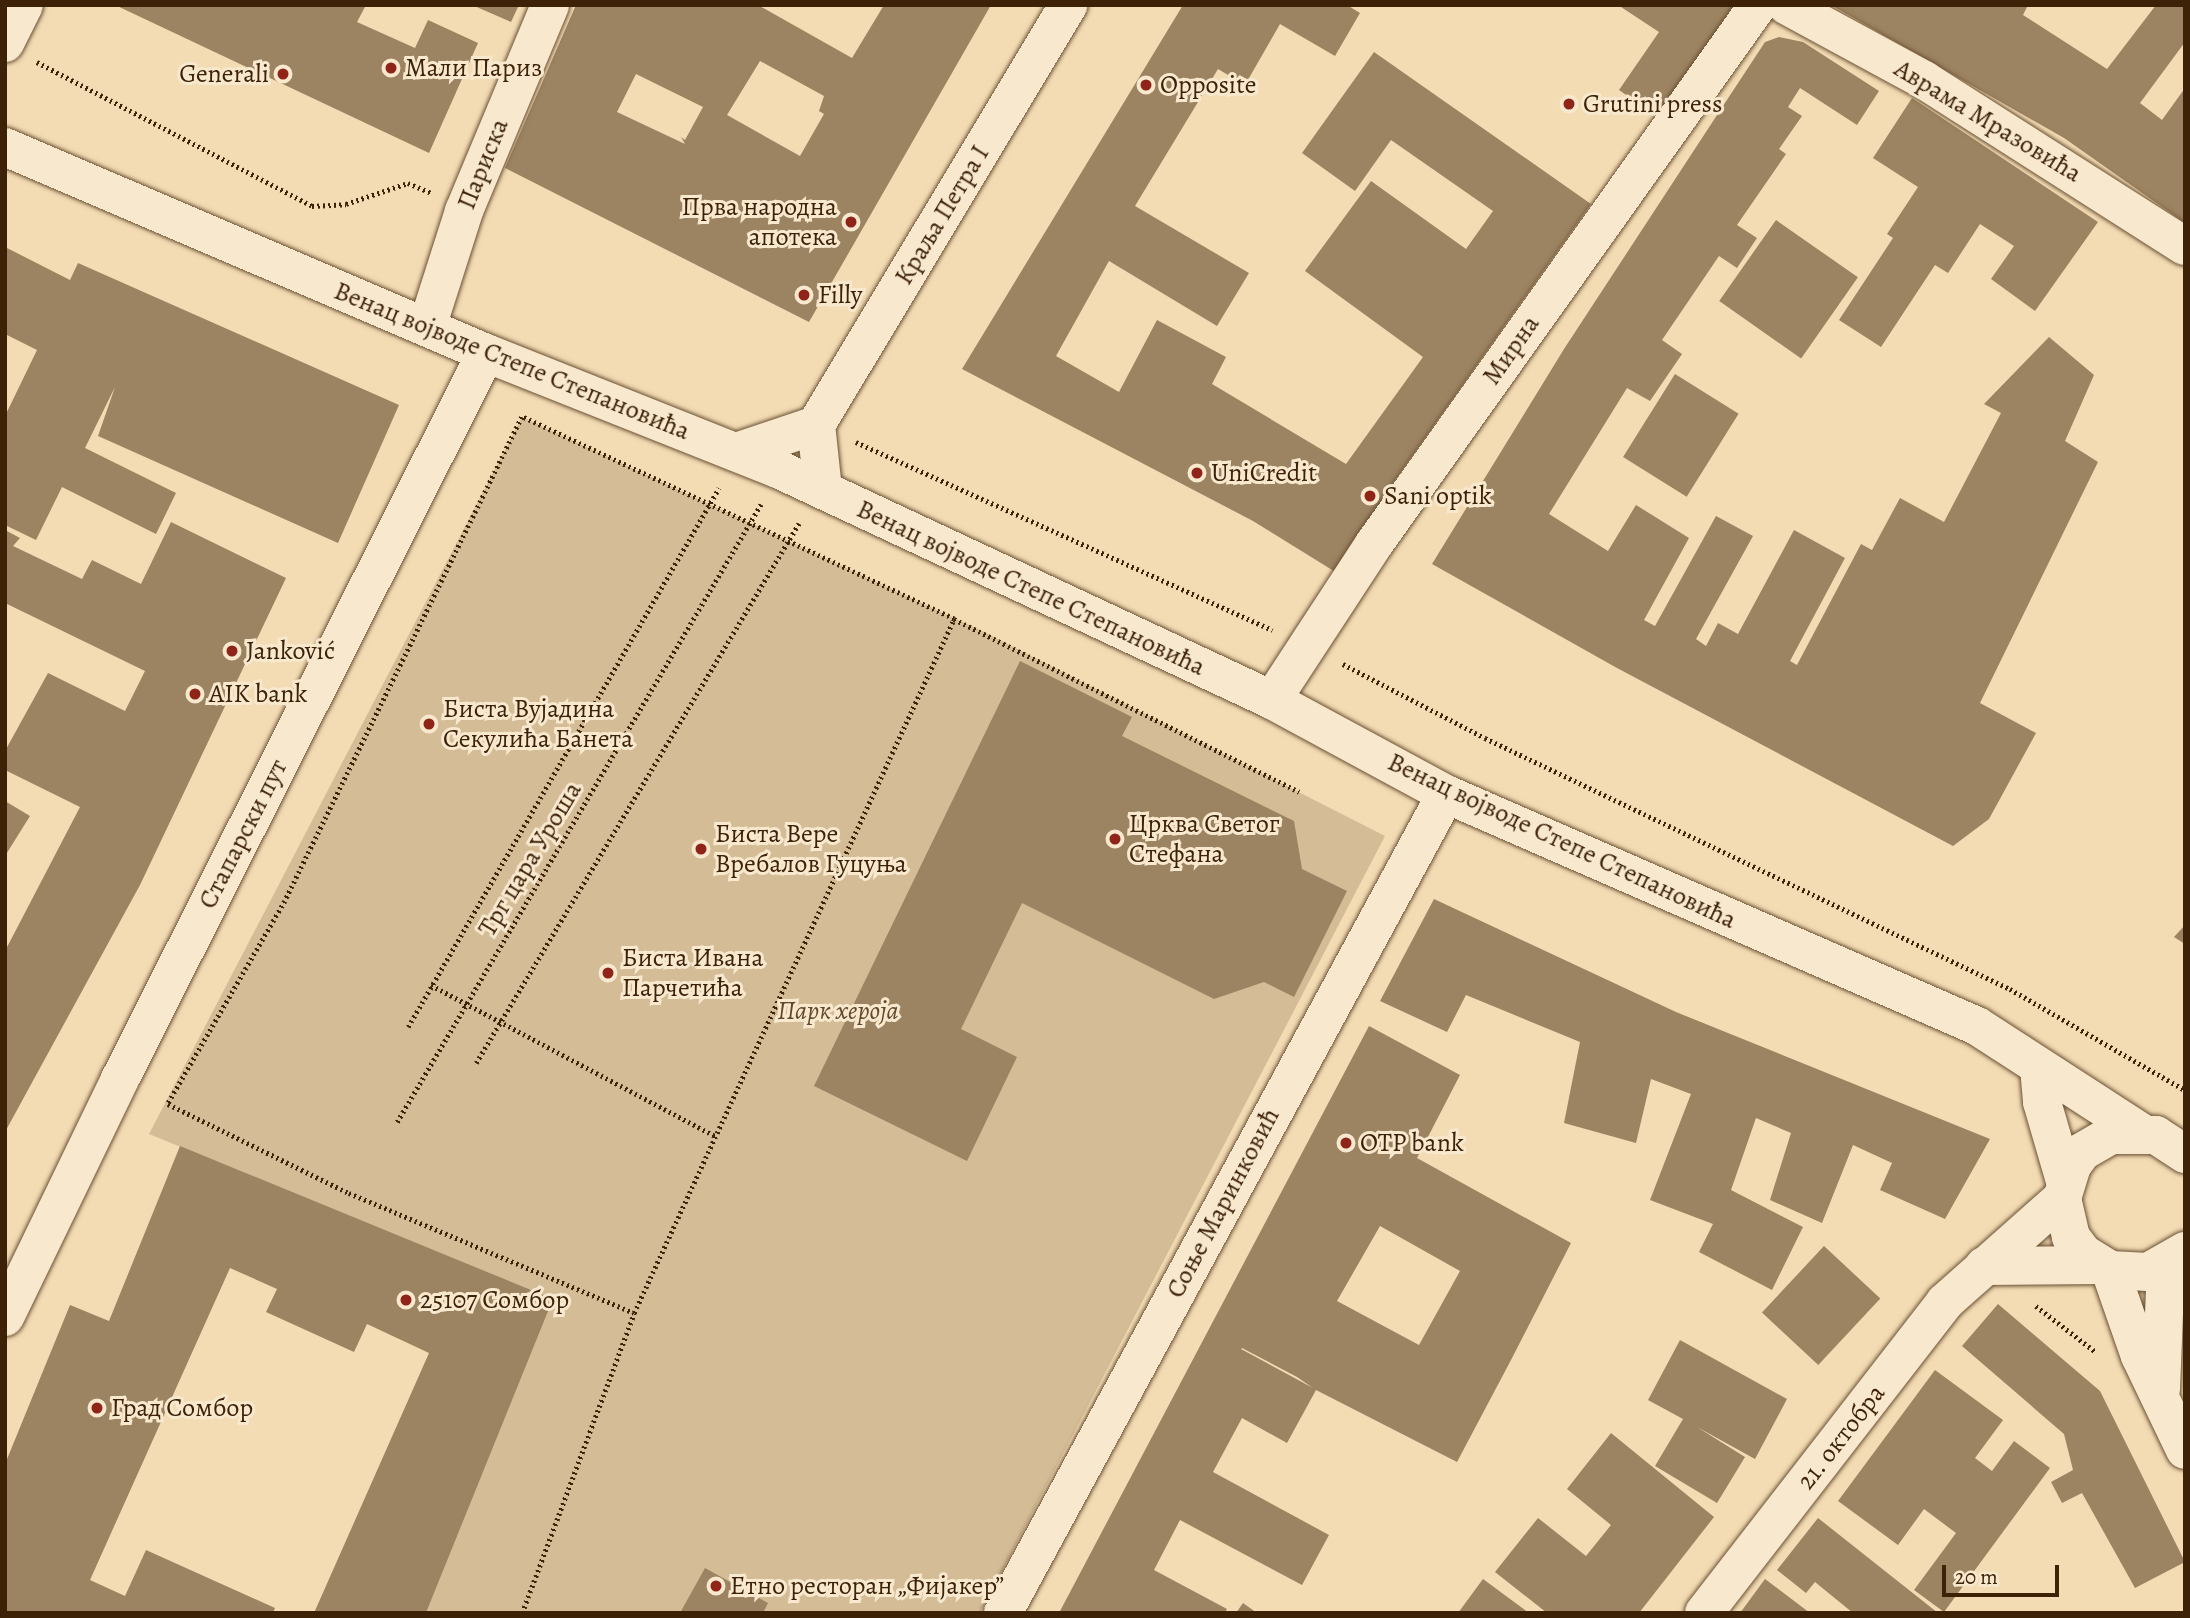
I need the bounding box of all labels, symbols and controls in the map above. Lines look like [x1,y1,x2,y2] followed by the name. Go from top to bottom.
[405,52,542,84] place label: Мали Париз
[1889,53,2087,189] street label: Аврама Мразовића
[179,58,269,90] place label: Generali
[383,60,399,76] marker: Мали Париз
[275,66,291,82] marker: Generali
[1160,69,1256,101] place label: Opposite
[1138,77,1154,93] marker: Opposite
[1583,88,1722,120] place label: Grutini press
[1561,96,1577,112] marker: Grutini press
[451,114,515,214] street label: Париска
[888,140,996,290] street label: Краља Петра I
[682,191,837,252] place label: Прва народна апотека
[843,214,859,230] marker: Прва народна апотека
[330,275,694,447] street label: Венац војводе Степе Степановића
[818,279,862,311] place label: Filly
[796,287,812,303] marker: Filly
[1476,309,1546,391] street label: Мирна
[1211,457,1317,489] place label: UniCredit
[1189,465,1205,481] marker: UniCredit
[1384,480,1492,512] place label: Sani optik
[1362,488,1378,504] marker: Sani optik
[852,493,1210,683] street label: Венац војводе Степе Степановића
[246,635,335,667] place label: Janković
[224,643,240,659] marker: Janković
[209,678,308,710] place label: AIK bank
[187,686,203,702] marker: AIK bank
[443,693,633,754] place label: Биста Вујадина Секулића Банета
[421,716,437,732] marker: Биста Вујадина Секулића Банета
[1383,746,1741,936] street label: Венац војводе Степе Степановића
[192,754,294,914] street label: Стапарски пут
[472,776,588,942] street label: Трг цара Уроша
[1129,808,1280,870] place label: Црква Светог Стефана
[715,818,907,880] place label: Биста Вере Вребалов Гуцуња
[1107,831,1123,847] marker: Црква Светог Стефана
[693,841,709,857] marker: Биста Вере Вребалов Гуцуња
[622,942,763,1004] place label: Биста Ивана Парчетића
[600,965,616,981] marker: Биста Ивана Парчетића
[777,995,899,1027] park label: Парк хероја
[1160,1103,1286,1303] street label: Соње Маринковић
[1360,1127,1464,1159] place label: OTP bank
[1338,1135,1354,1151] marker: OTP bank
[420,1284,569,1316] place label: 25107 Сомбор
[398,1292,414,1308] marker: 25107 Сомбор
[1790,1378,1892,1496] street label: 21. октобра
[111,1392,253,1424] place label: Град Сомбор
[89,1400,105,1416] marker: Град Сомбор
[1945,1552,2062,1596] scale bar
[1955,1563,1998,1591] text: 20 m
[730,1570,1005,1602] place label: Етно ресторан „Фијакер”
[708,1578,724,1594] marker: Етно ресторан „Фијакер”

